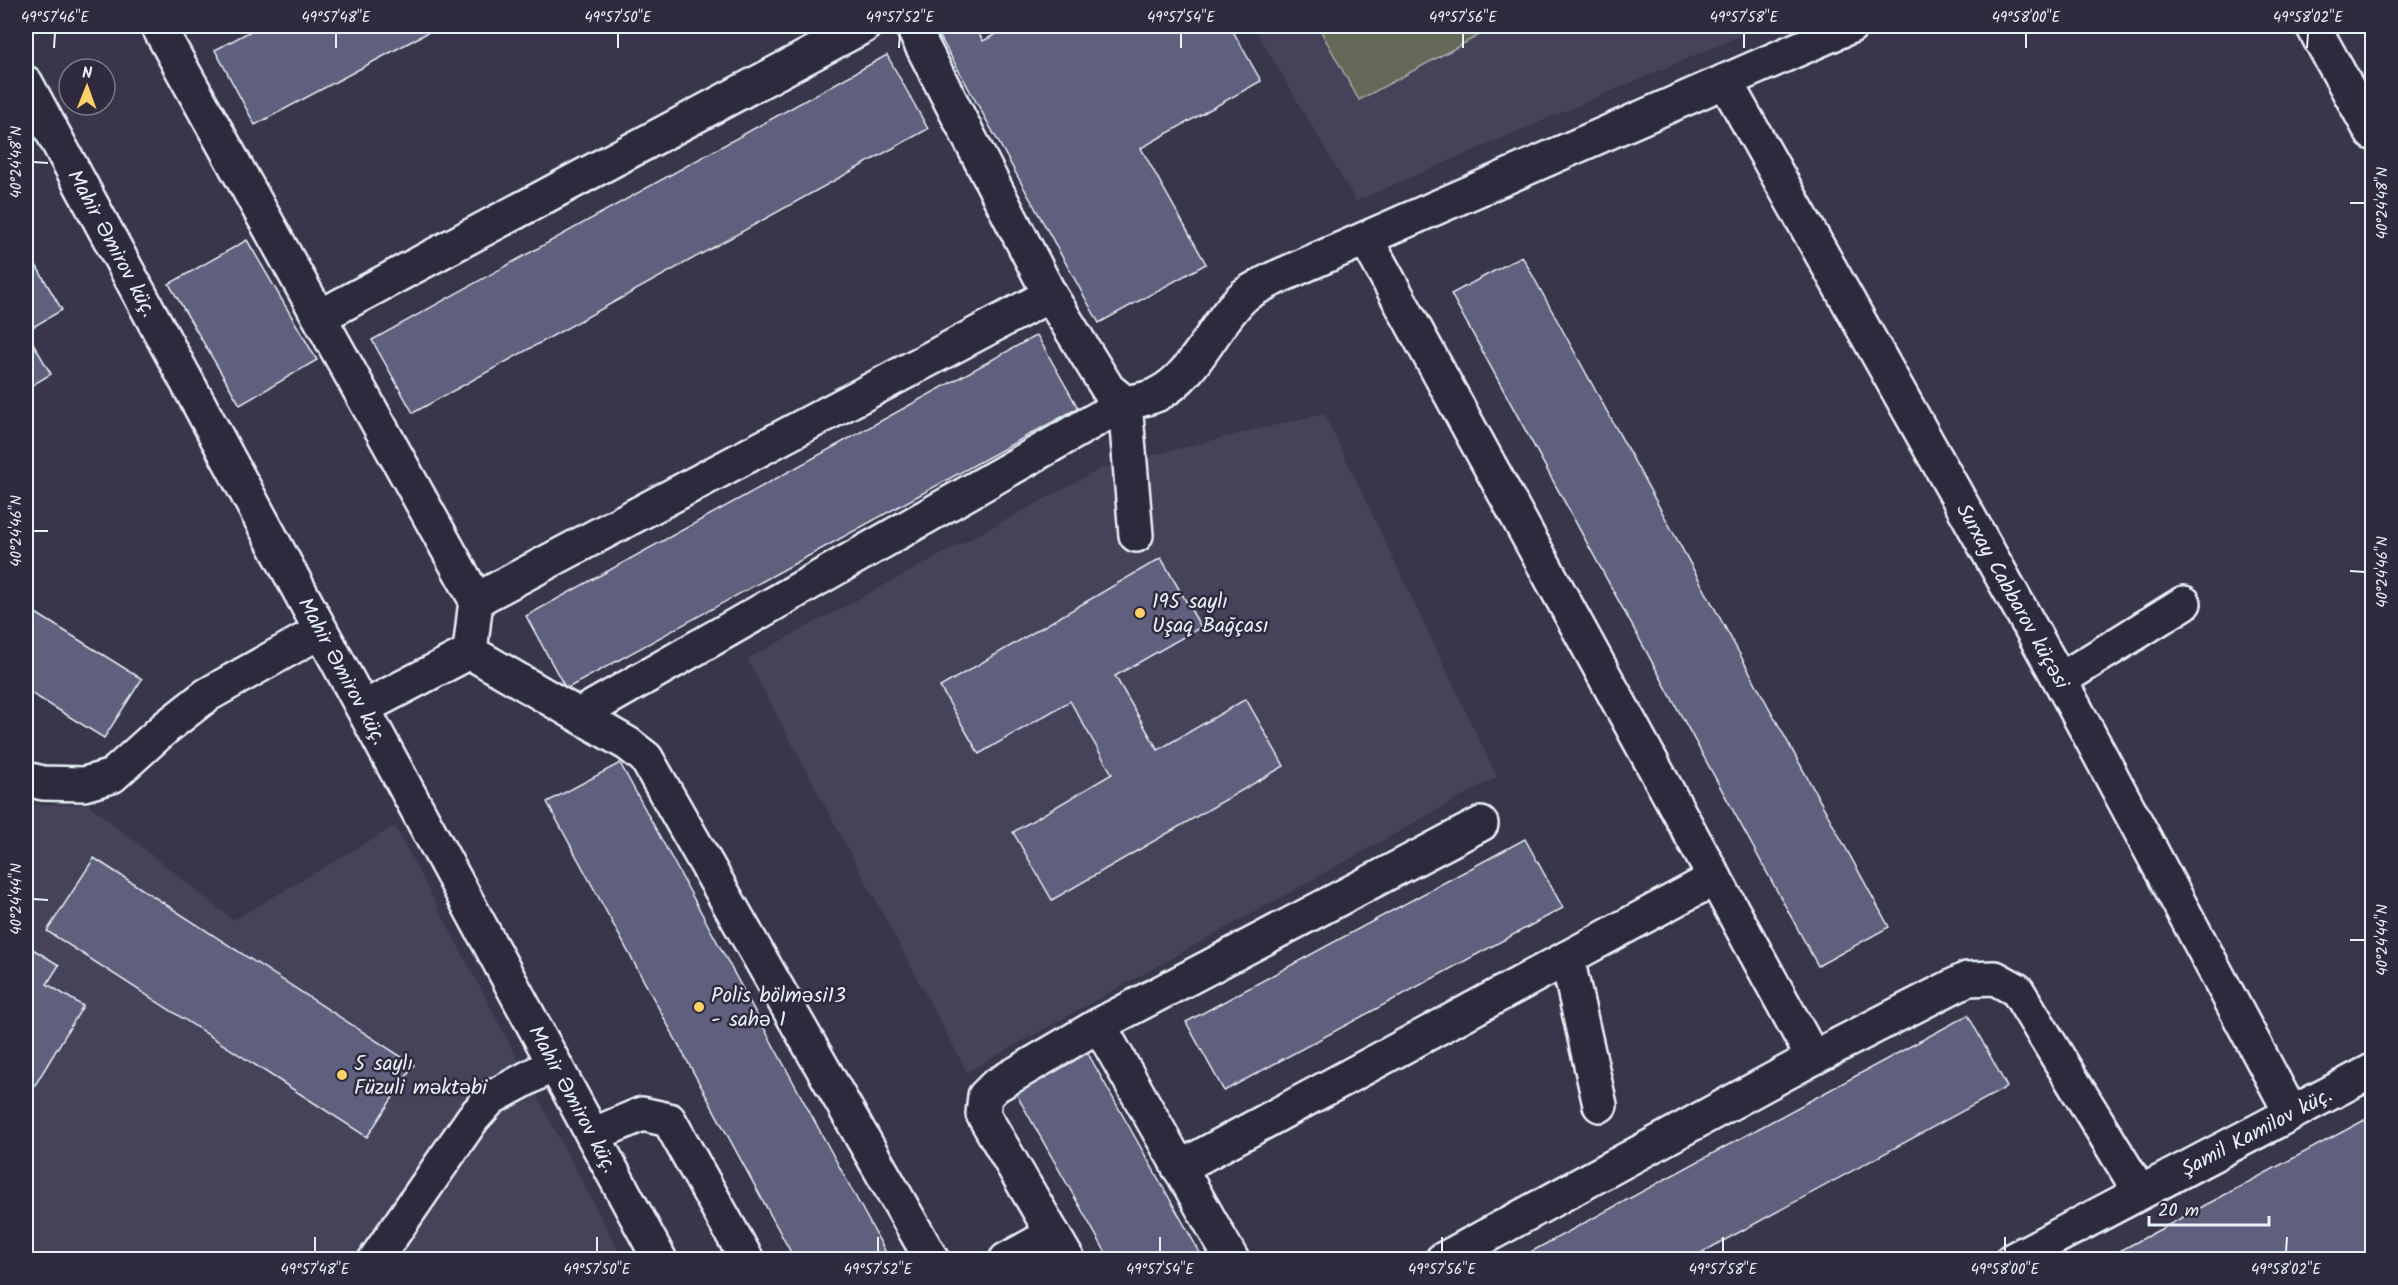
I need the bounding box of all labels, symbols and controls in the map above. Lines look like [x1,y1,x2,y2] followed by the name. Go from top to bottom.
[21,6,90,30] text: 49°57'46"E
[302,6,372,30] text: 49°57'48"E
[584,6,653,30] text: 49°57'50"E
[866,6,935,30] text: 49°57'52"E
[1147,6,1216,30] text: 49°57'54"E
[1429,6,1498,30] text: 49°57'56"E
[1710,6,1780,30] text: 49°57'58"E
[1992,6,2062,30] text: 49°58'00"E
[2273,6,2344,30] text: 49°58'02"E
[57,57,117,117] north arrow
[82,61,93,86] text: N
[5,126,29,198] text: 40°24'48"N
[58,164,164,324] street label: Mahir Əmirov küç.
[2371,167,2395,239] text: 40°24'48"N
[5,495,29,567] text: 40°24'46"N
[1946,498,2077,696] street label: Surxay Cabbarov küçəsi
[2371,536,2395,608] text: 40°24'46"N
[1152,586,1269,643] place label: 195 saylı Uşaq Bağçası
[288,592,395,752] street label: Mahir Əmirov küç.
[1133,606,1147,620] marker: 195 saylı Uşaq Bağçası
[5,863,29,935] text: 40°24'44"N
[2371,904,2395,976] text: 40°24'44"N
[711,980,846,1037] place label: Polis bölməsi13 - sahə 1
[692,1000,706,1014] marker: Polis bölməsi13 - sahə 1
[519,1020,625,1180] street label: Mahir Əmirov küç.
[354,1048,488,1105] place label: 5 saylı Füzuli məktəbi
[335,1068,349,1082] marker: 5 saylı Füzuli məktəbi
[2176,1080,2339,1186] street label: Şamil Kamilov küç.
[2149,1189,2269,1227] scale bar
[2158,1197,2199,1226] text: 20 m
[281,1258,351,1282] text: 49°57'48"E
[563,1258,632,1282] text: 49°57'50"E
[844,1258,913,1282] text: 49°57'52"E
[1126,1258,1195,1282] text: 49°57'54"E
[1408,1258,1477,1282] text: 49°57'56"E
[1689,1258,1759,1282] text: 49°57'58"E
[1971,1258,2041,1282] text: 49°58'00"E
[2251,1258,2322,1282] text: 49°58'02"E

